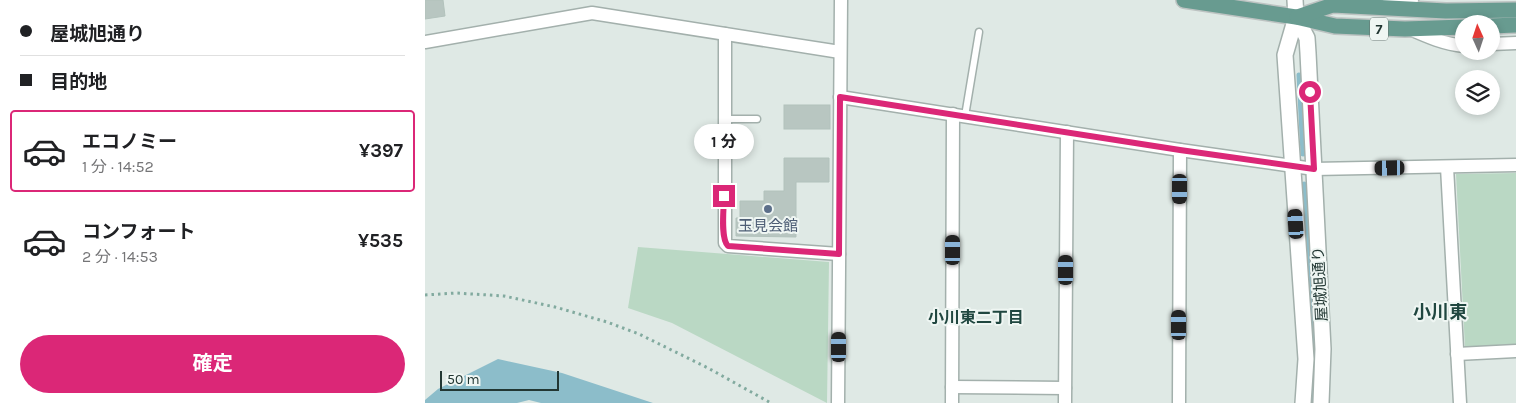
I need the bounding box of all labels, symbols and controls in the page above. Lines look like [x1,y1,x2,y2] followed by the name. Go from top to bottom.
[1455,15,1500,60] north arrow
[1455,15,1500,115] map controls
[1370,18,1388,40] road number: 7
[50,23,145,45] text: 屋城旭通り
[1455,70,1500,115] button: layers
[50,71,107,93] text: 目的地
[1299,81,1321,103] route start
[694,124,754,158] callout: 1 分
[22,129,67,174] icon: car
[82,131,177,153] text: エコノミー
[711,132,737,151] text: 1 分
[359,140,403,162] text: ¥397
[82,157,154,176] text: 1 分 · 14:52
[1374,160,1405,176] car
[1172,174,1187,204] car
[713,185,735,207] route end
[762,203,774,215] marker: 玉見会館
[1287,209,1304,239] car
[738,217,798,235] place label: 玉見会館
[22,219,67,264] icon: car
[82,221,195,243] text: コンフォート
[358,230,403,252] text: ¥535
[945,235,960,265] car
[1309,246,1331,322] street label: 屋城旭通り
[82,247,158,266] text: 2 分 · 14:53
[1058,255,1073,285] car
[1413,301,1467,323] district label: 小川東
[928,308,1024,327] district label: 小川東二丁目
[1171,310,1186,340] car
[831,332,846,362] car
[20,335,405,393] button: 確定
[440,368,559,391] scale bar
[447,371,480,388] text: 50 m

